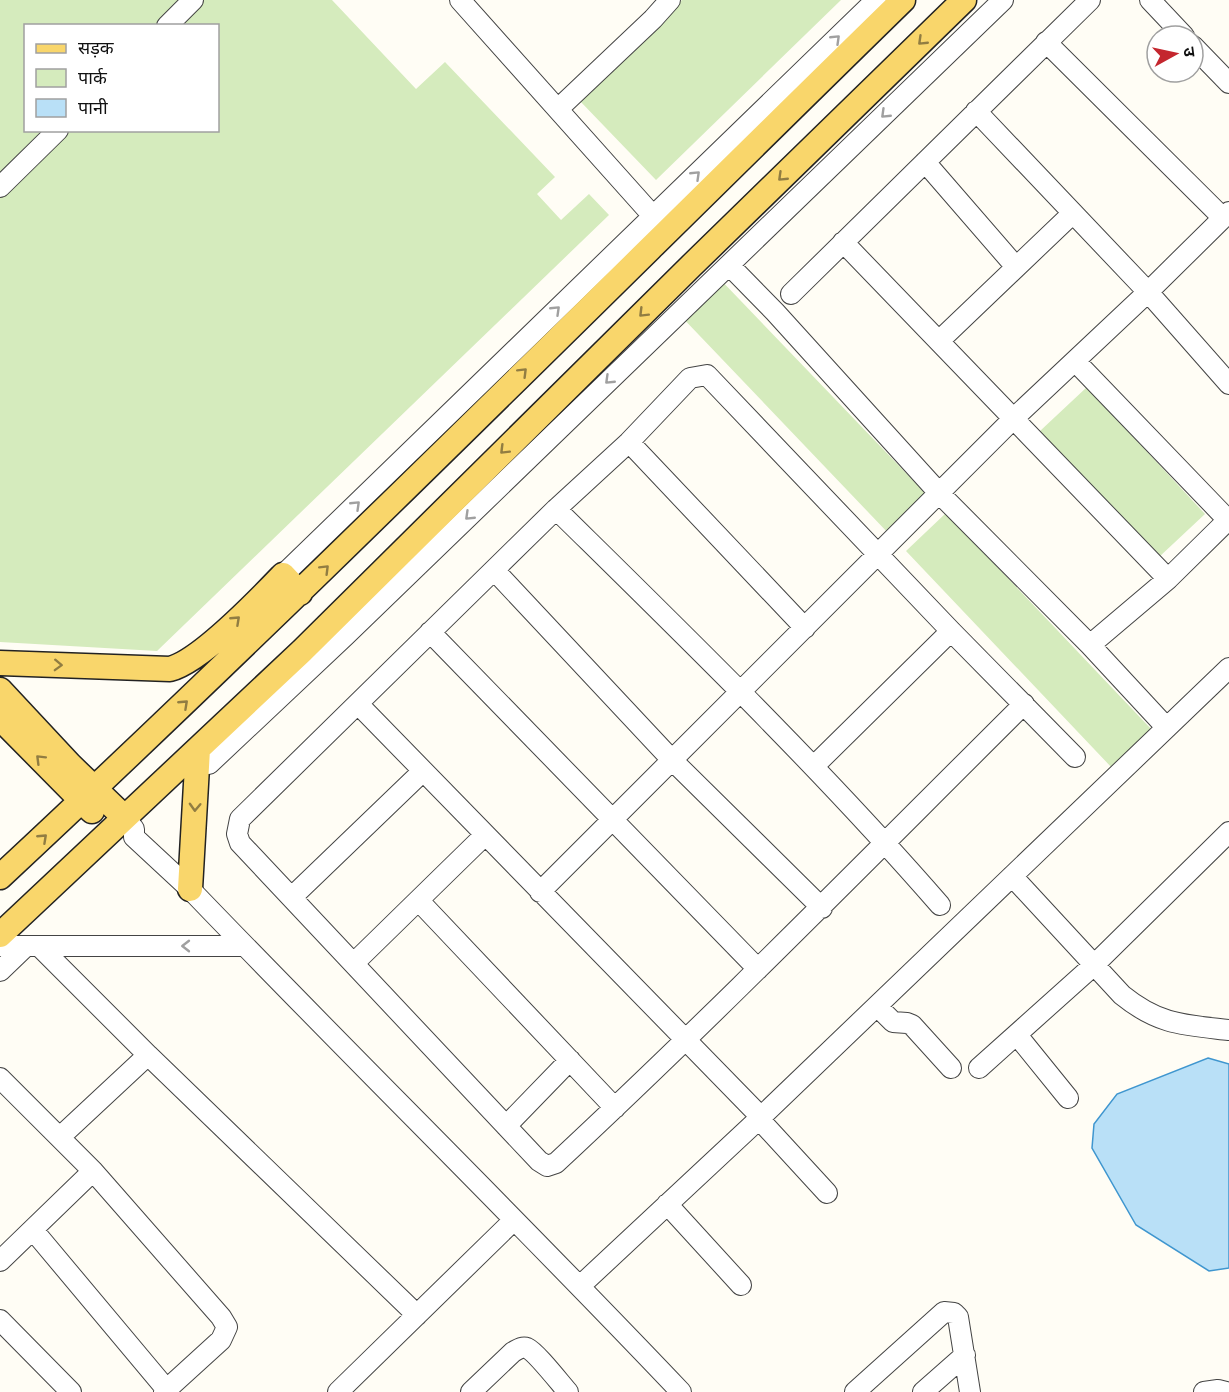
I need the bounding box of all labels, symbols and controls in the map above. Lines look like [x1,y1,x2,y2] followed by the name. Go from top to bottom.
[24,24,219,132] legend
[1145,24,1205,84] north arrow
[918,33,929,44] one-way arrow
[829,35,839,46] one-way arrow
[78,36,115,59] text: सड़क
[1179,46,1200,59] text: उ
[78,66,108,89] text: पार्क
[78,96,108,119] text: पानी
[882,106,893,117] one-way arrow
[778,169,789,180] one-way arrow
[688,171,699,182] one-way arrow
[639,306,650,317] one-way arrow
[548,307,559,318] one-way arrow
[516,369,527,380] one-way arrow
[606,373,617,384] one-way arrow
[501,443,512,454] one-way arrow
[348,501,359,512] one-way arrow
[465,509,475,520] one-way arrow
[318,565,329,576] one-way arrow
[229,616,240,627] one-way arrow
[54,658,63,671] one-way arrow
[177,700,188,711] one-way arrow
[36,755,47,766] one-way arrow
[189,803,202,812] one-way arrow
[36,834,47,845] one-way arrow
[181,940,190,952] one-way arrow

